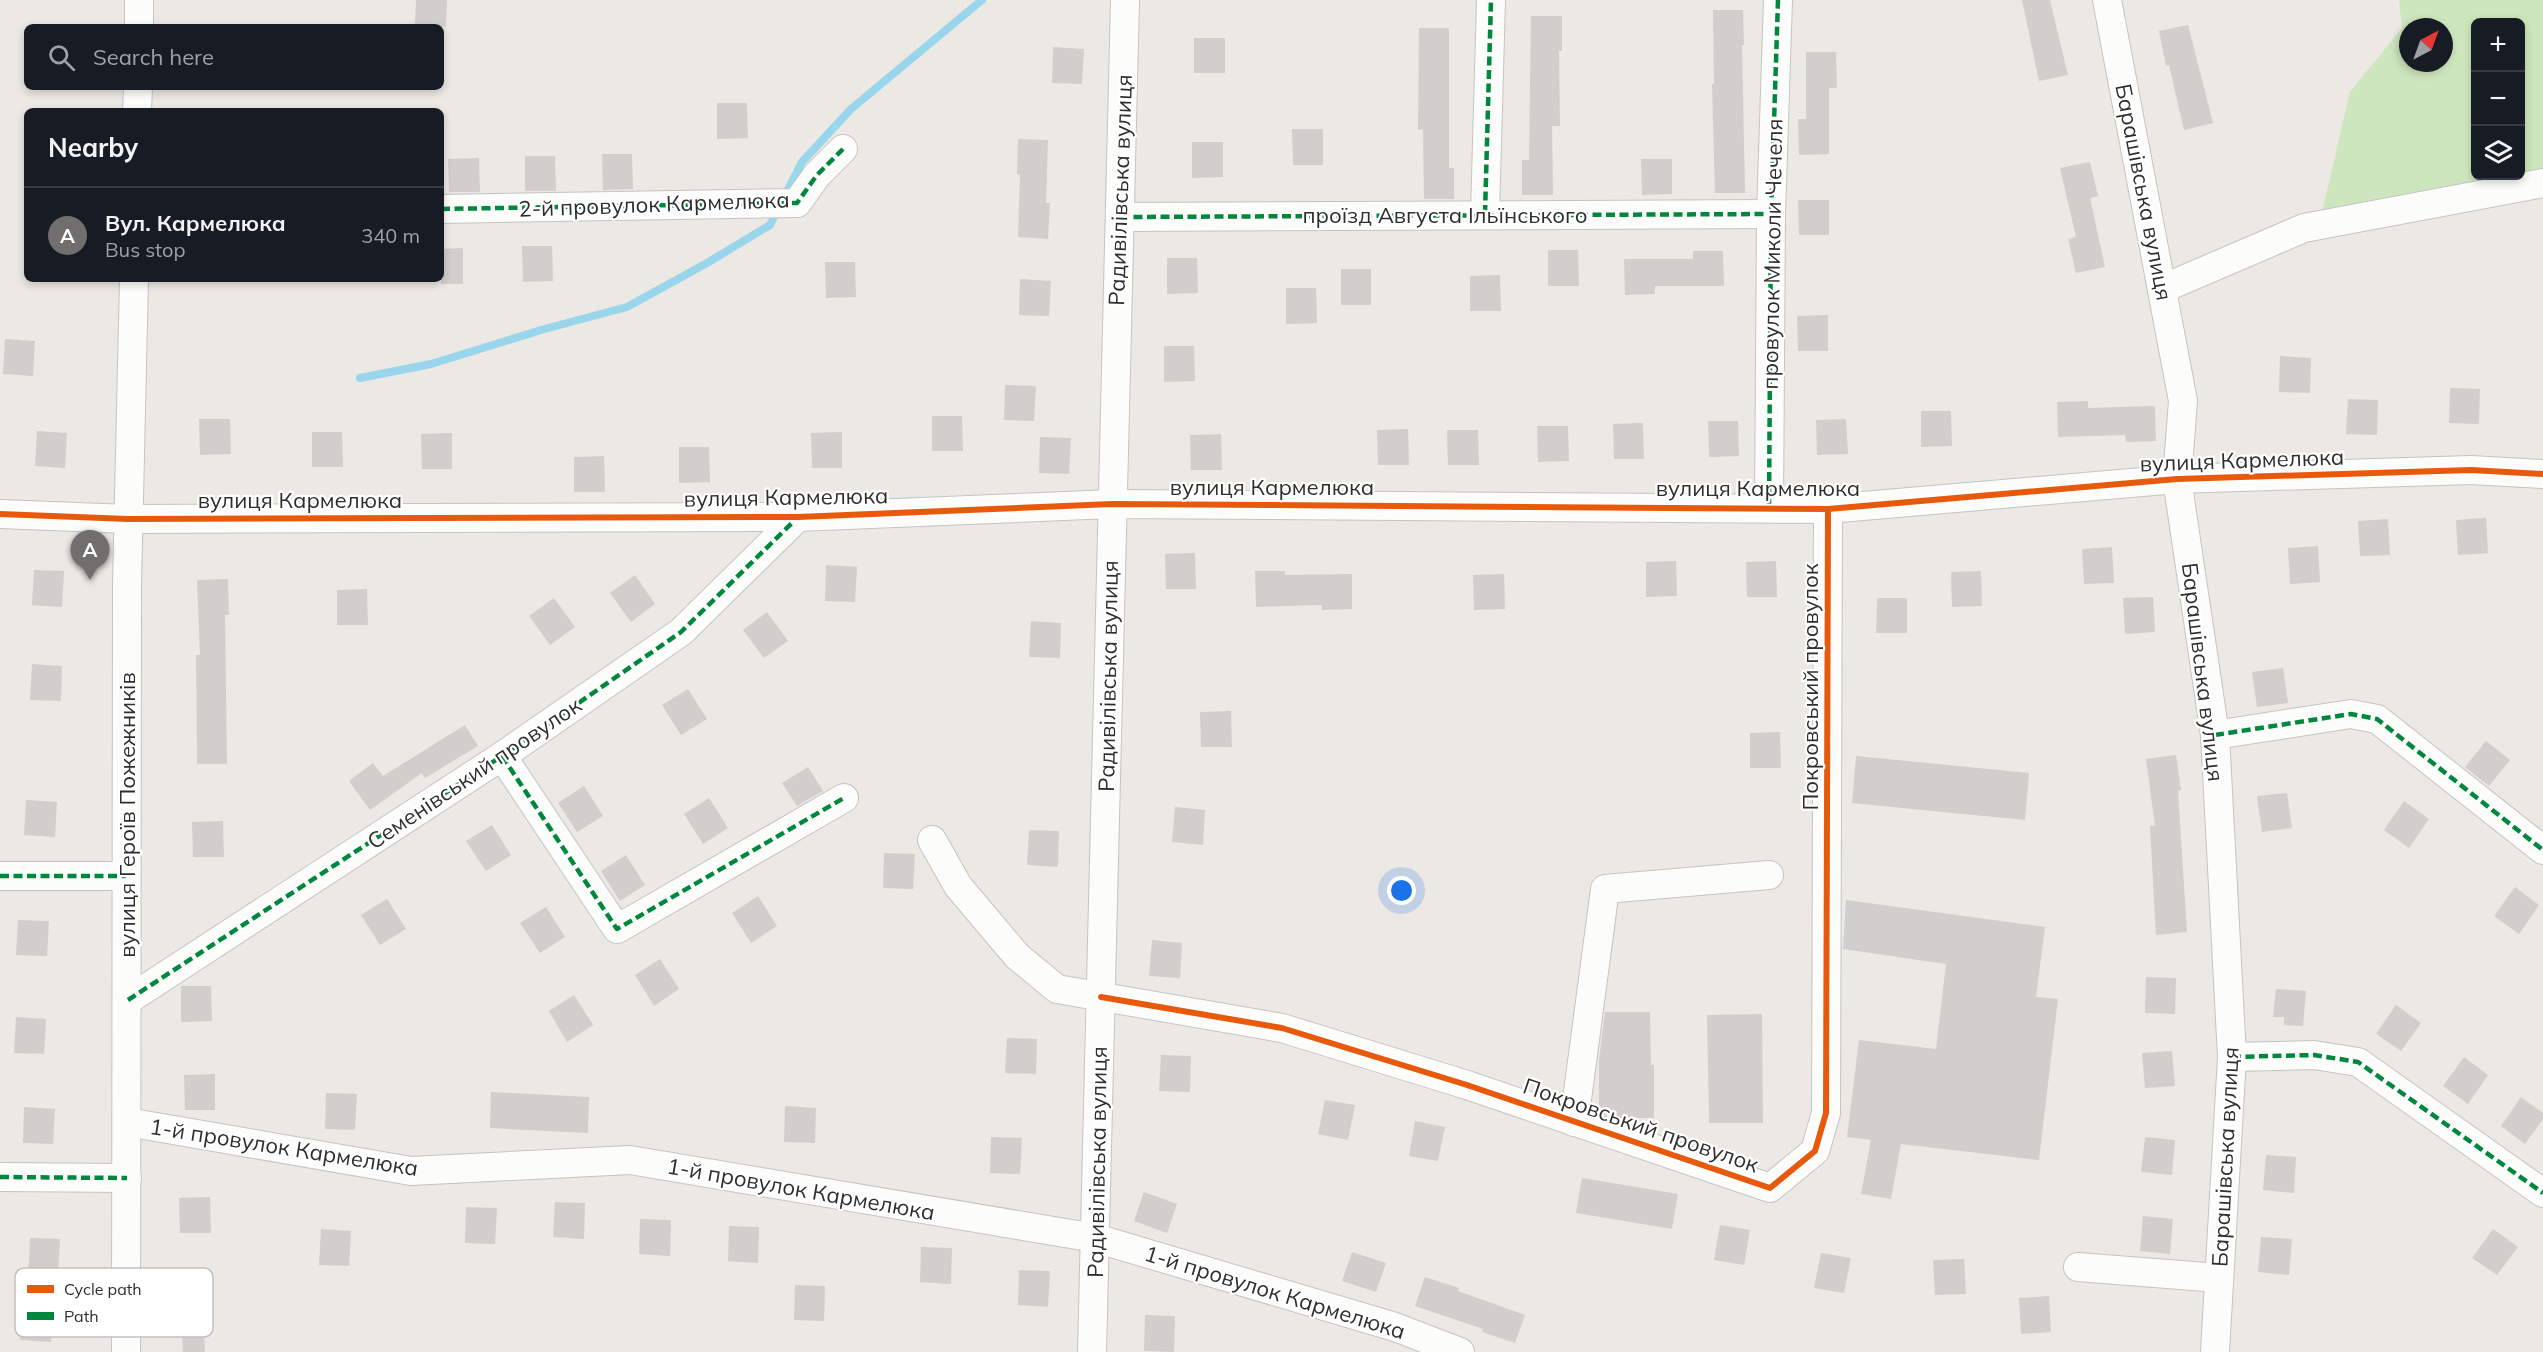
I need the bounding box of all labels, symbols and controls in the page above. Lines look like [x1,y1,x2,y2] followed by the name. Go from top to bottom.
[2399,18,2453,72] north arrow
[2471,18,2525,180] map controls
[2471,18,2525,72] button: +
[24,24,444,90] search box
[45,41,78,74] icon: search
[93,43,214,71] text: Search here
[2471,72,2525,126] button: −
[1102,74,1138,306] street label: Радивілівська вулиця
[2109,81,2179,303] street label: Барашівська вулиця
[1756,118,1788,390] street label: провулок Миколи Чечеля
[2471,126,2525,180] button: layers
[48,131,138,164] text: Nearby
[518,185,790,223] street label: 2-й провулок Кармелюка
[1302,201,1588,229] street label: проїзд Августа Ільїнського
[105,209,286,237] text: Вул. Кармелюка
[60,223,75,248] text: A
[361,223,420,248] text: 340 m
[105,237,185,262] text: Bus stop
[2139,442,2345,478] street label: вулиця Кармелюка
[1170,473,1374,501] street label: вулиця Кармелюка
[1656,474,1860,502] street label: вулиця Кармелюка
[683,481,889,513] street label: вулиця Кармелюка
[198,486,402,514] street label: вулиця Кармелюка
[70,530,110,580] pin: A
[1092,560,1124,792] street label: Радивілівська вулиця
[2176,561,2230,783] street label: Барашівська вулиця
[1796,563,1824,811] street label: Покровський провулок
[113,672,141,958] street label: вулиця Героїв Пожежників
[362,691,587,855] street label: Семенівський провулок
[1387,876,1416,905] your location
[1081,1046,1113,1278] street label: Радивілівська вулиця
[2205,1046,2245,1268] street label: Барашівська вулиця
[1520,1072,1763,1179] street label: Покровський провулок
[148,1112,420,1182] street label: 1-й провулок Кармелюка
[665,1152,937,1226] street label: 1-й провулок Кармелюка
[1141,1239,1409,1345] street label: 1-й провулок Кармелюка
[15,1268,213,1337] legend
[64,1279,142,1299] text: Cycle path
[64,1306,99,1326] text: Path

